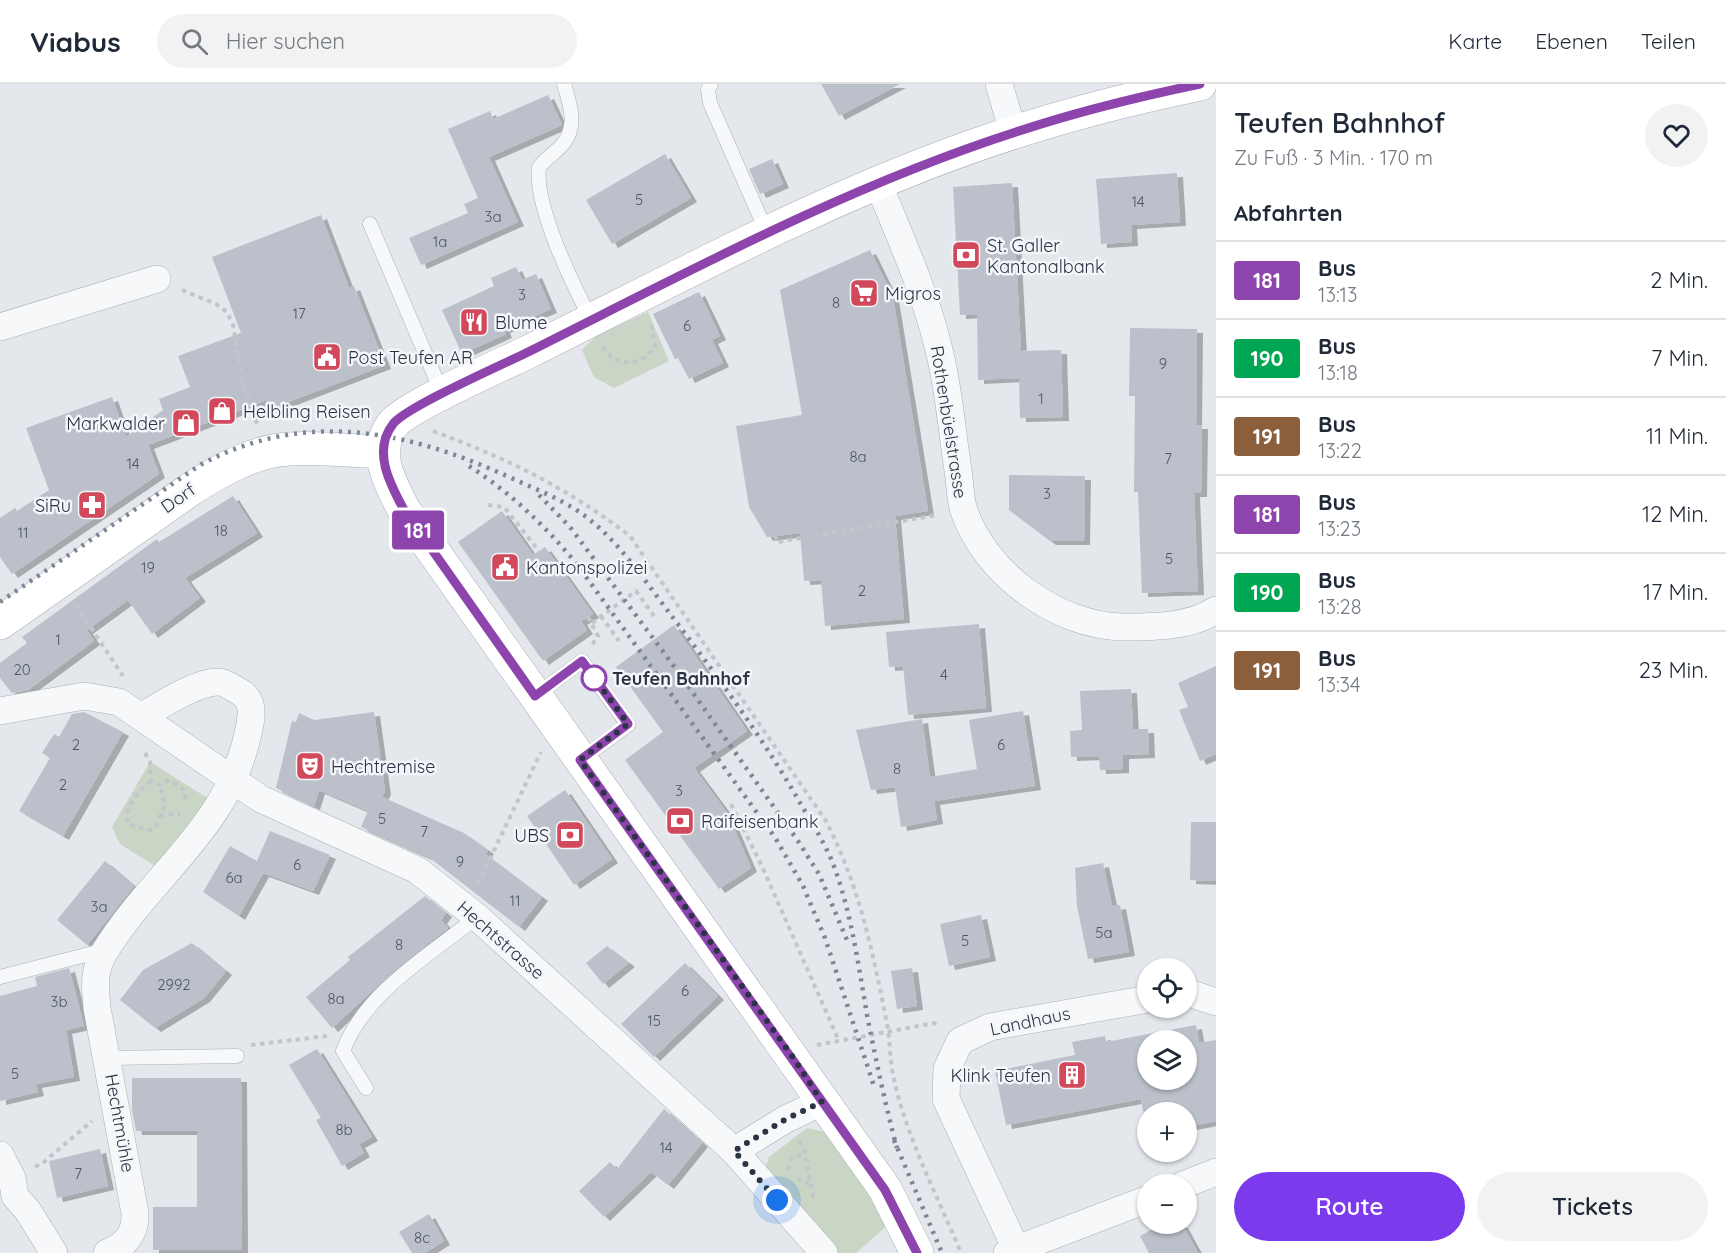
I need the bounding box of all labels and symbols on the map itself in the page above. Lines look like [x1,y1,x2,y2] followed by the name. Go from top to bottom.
[635,190,643,209] house number: 5
[1131,192,1145,211] house number: 14
[485,207,501,226] house number: 3a
[433,232,447,251] house number: 1a
[987,234,1105,278] place label: St. Galler Kantonalbank
[950,239,982,271] bank icon: St. Galler Kantonalbank
[848,277,880,309] supermarket icon: Migros
[885,282,941,305] place label: Migros
[518,285,526,304] house number: 3
[832,293,840,312] house number: 8
[292,304,306,323] house number: 17
[458,306,490,338] restaurant icon: Blume
[495,311,548,334] place label: Blume
[683,316,691,335] house number: 6
[311,341,343,373] public building icon: Post Teufen AR
[926,344,972,500] street label: Rothenbüelstrasse
[348,346,473,369] place label: Post Teufen AR
[1159,354,1167,373] house number: 9
[1038,389,1044,408] house number: 1
[206,395,238,427] shop icon: Helbling Reisen
[243,400,371,423] place label: Helbling Reisen
[170,407,202,439] shop icon: Markwalder
[66,412,165,435] place label: Markwalder
[849,447,867,466] house number: 8a
[1164,449,1172,468] house number: 7
[126,454,140,473] house number: 14
[156,478,200,518] street label: Dorf
[1043,484,1051,503] house number: 3
[76,489,108,521] pharmacy icon: SiRu
[35,494,71,517] place label: SiRu
[384,510,452,550] line badge: 181
[214,521,228,540] house number: 18
[17,523,29,542] house number: 11
[1165,549,1173,568] house number: 5
[489,551,521,583] public building icon: Kantonspolizei
[526,556,647,579] place label: Kantonspolizei
[141,558,155,577] house number: 19
[858,581,866,600] house number: 2
[55,630,61,649] house number: 1
[13,660,31,679] house number: 20
[581,665,607,691] marker: Teufen Bahnhof
[940,665,948,684] house number: 4
[612,667,750,690] place label: Teufen Bahnhof
[72,735,80,754] house number: 2
[997,735,1005,754] house number: 6
[294,750,326,782] theatre icon: Hechtremise
[331,755,435,778] place label: Hechtremise
[893,759,901,778] house number: 8
[59,775,67,794] house number: 2
[675,781,683,800] house number: 3
[664,805,696,837] bank icon: Raifeisenbank
[378,809,386,828] house number: 5
[701,810,819,833] place label: Raifeisenbank
[554,819,586,851] bank icon: UBS
[420,822,428,841] house number: 7
[514,824,549,847] place label: UBS
[456,852,464,871] house number: 9
[293,855,301,874] house number: 6
[225,868,243,887] house number: 6a
[509,891,521,910] house number: 11
[453,896,549,984] street label: Hechtstrasse
[91,897,107,916] house number: 3a
[1095,923,1113,942] house number: 5a
[961,931,969,950] house number: 5
[395,935,403,954] house number: 8
[157,975,191,994] house number: 2992
[681,981,689,1000] house number: 6
[327,989,345,1008] house number: 8a
[51,992,67,1011] house number: 3b
[988,1001,1072,1041] street label: Landhaus
[647,1011,661,1030] house number: 15
[1056,1059,1088,1091] building icon: Klink Teufen
[11,1064,19,1083] house number: 5
[950,1064,1051,1087] place label: Klink Teufen
[100,1072,140,1174] street label: Hechtmühle
[335,1120,353,1139] house number: 8b
[659,1138,673,1157] house number: 14
[74,1164,82,1183] house number: 7
[762,1185,792,1215] your location
[414,1228,430,1247] house number: 8c

